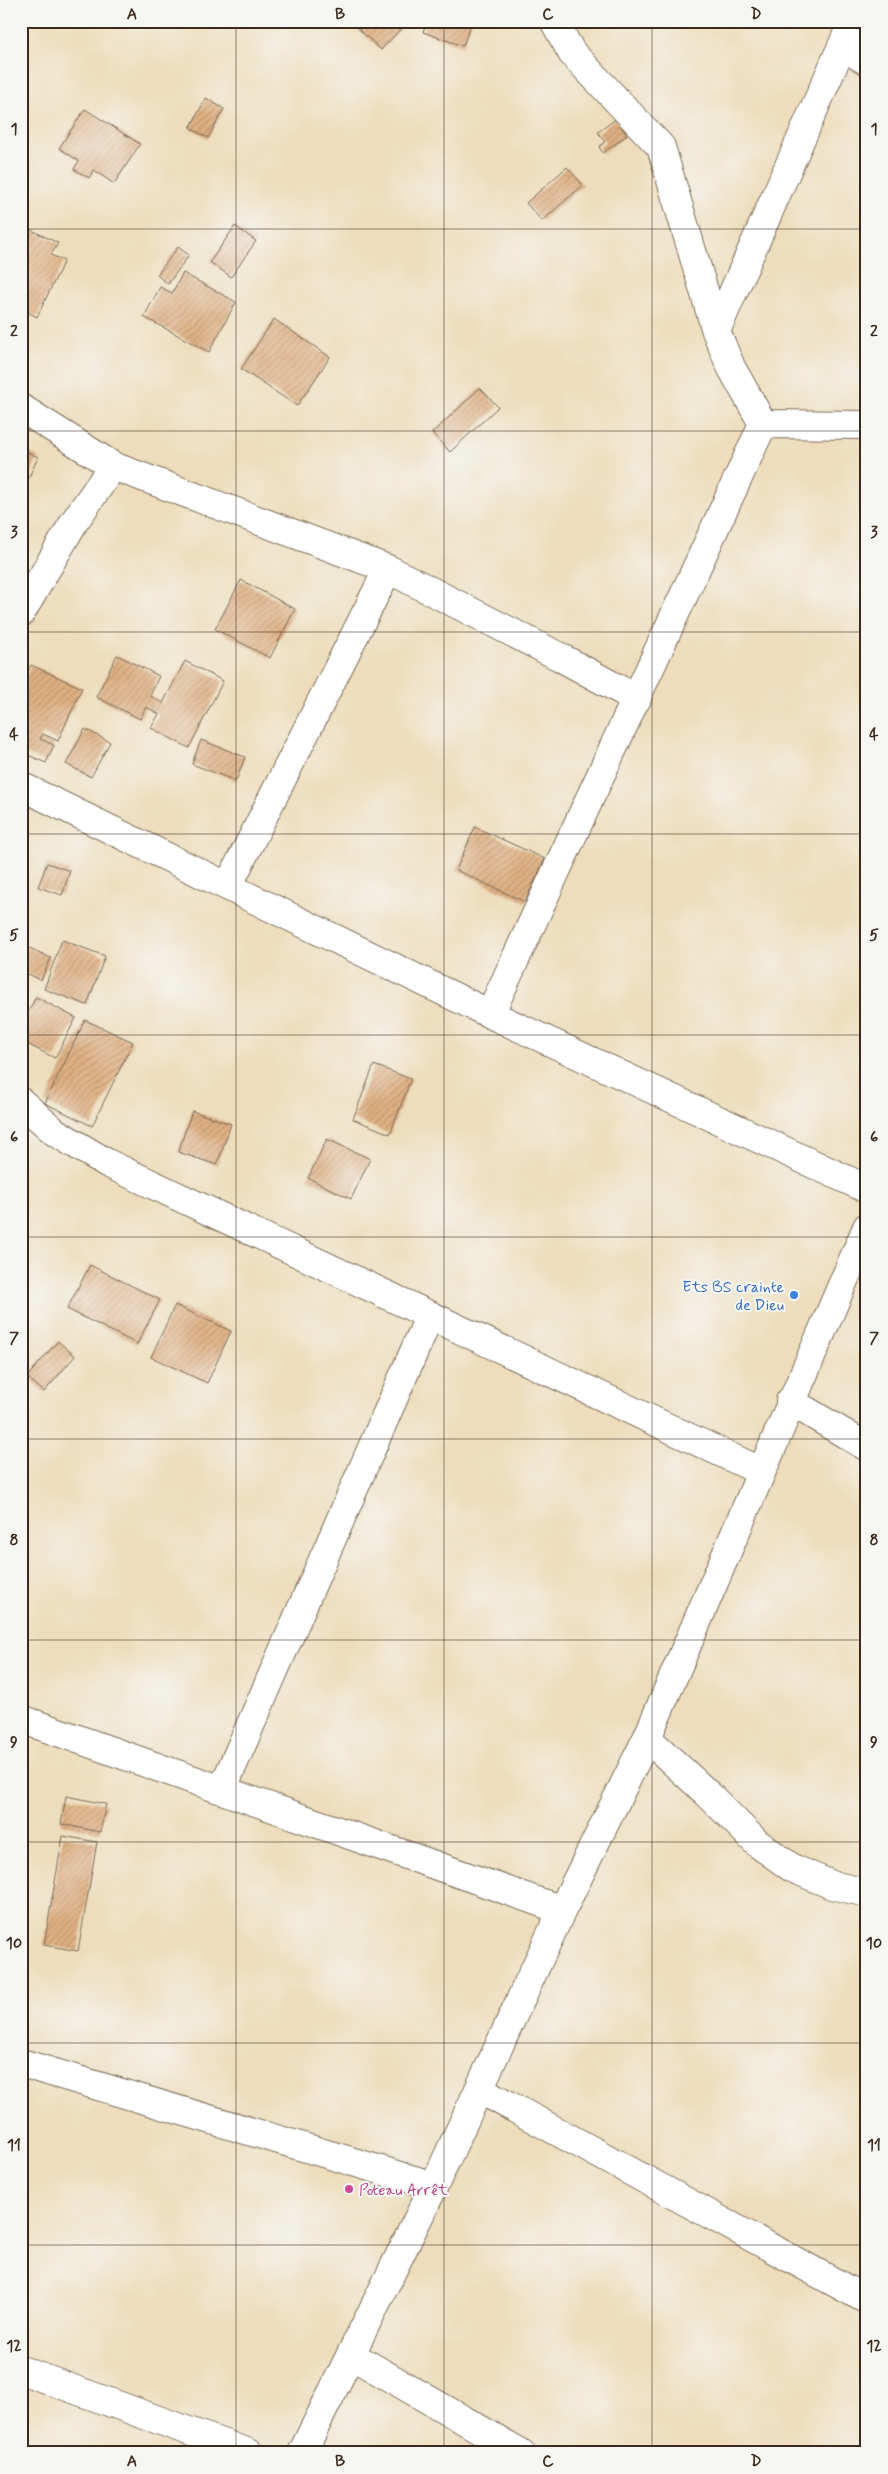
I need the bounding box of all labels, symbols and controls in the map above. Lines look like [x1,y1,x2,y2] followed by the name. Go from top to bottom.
[127,4,137,25] text: A
[335,4,345,25] text: B
[542,4,554,25] text: C
[750,4,762,25] text: D
[10,119,18,140] text: 1
[870,119,878,140] text: 1
[10,321,18,342] text: 2
[870,321,878,342] text: 2
[10,522,18,543] text: 3
[870,522,878,543] text: 3
[9,724,19,745] text: 4
[869,724,879,745] text: 4
[9,925,19,946] text: 5
[869,925,879,946] text: 5
[10,1127,18,1148] text: 6
[870,1127,878,1148] text: 6
[682,1277,784,1316] place label: Ets BS crainte de Dieu
[788,1289,800,1301] marker: Ets BS crainte de Dieu
[9,1328,19,1349] text: 7
[869,1328,879,1349] text: 7
[9,1530,19,1551] text: 8
[869,1530,879,1551] text: 8
[10,1732,18,1753] text: 9
[870,1732,878,1753] text: 9
[6,1933,22,1954] text: 10
[866,1933,882,1954] text: 10
[7,2135,21,2156] text: 11
[867,2135,881,2156] text: 11
[359,2180,448,2201] place label: Poteau Arrêt
[343,2183,355,2195] marker: Poteau Arrêt
[6,2336,22,2357] text: 12
[866,2336,882,2357] text: 12
[127,2451,137,2472] text: A
[335,2451,345,2472] text: B
[542,2451,554,2472] text: C
[750,2451,762,2472] text: D

